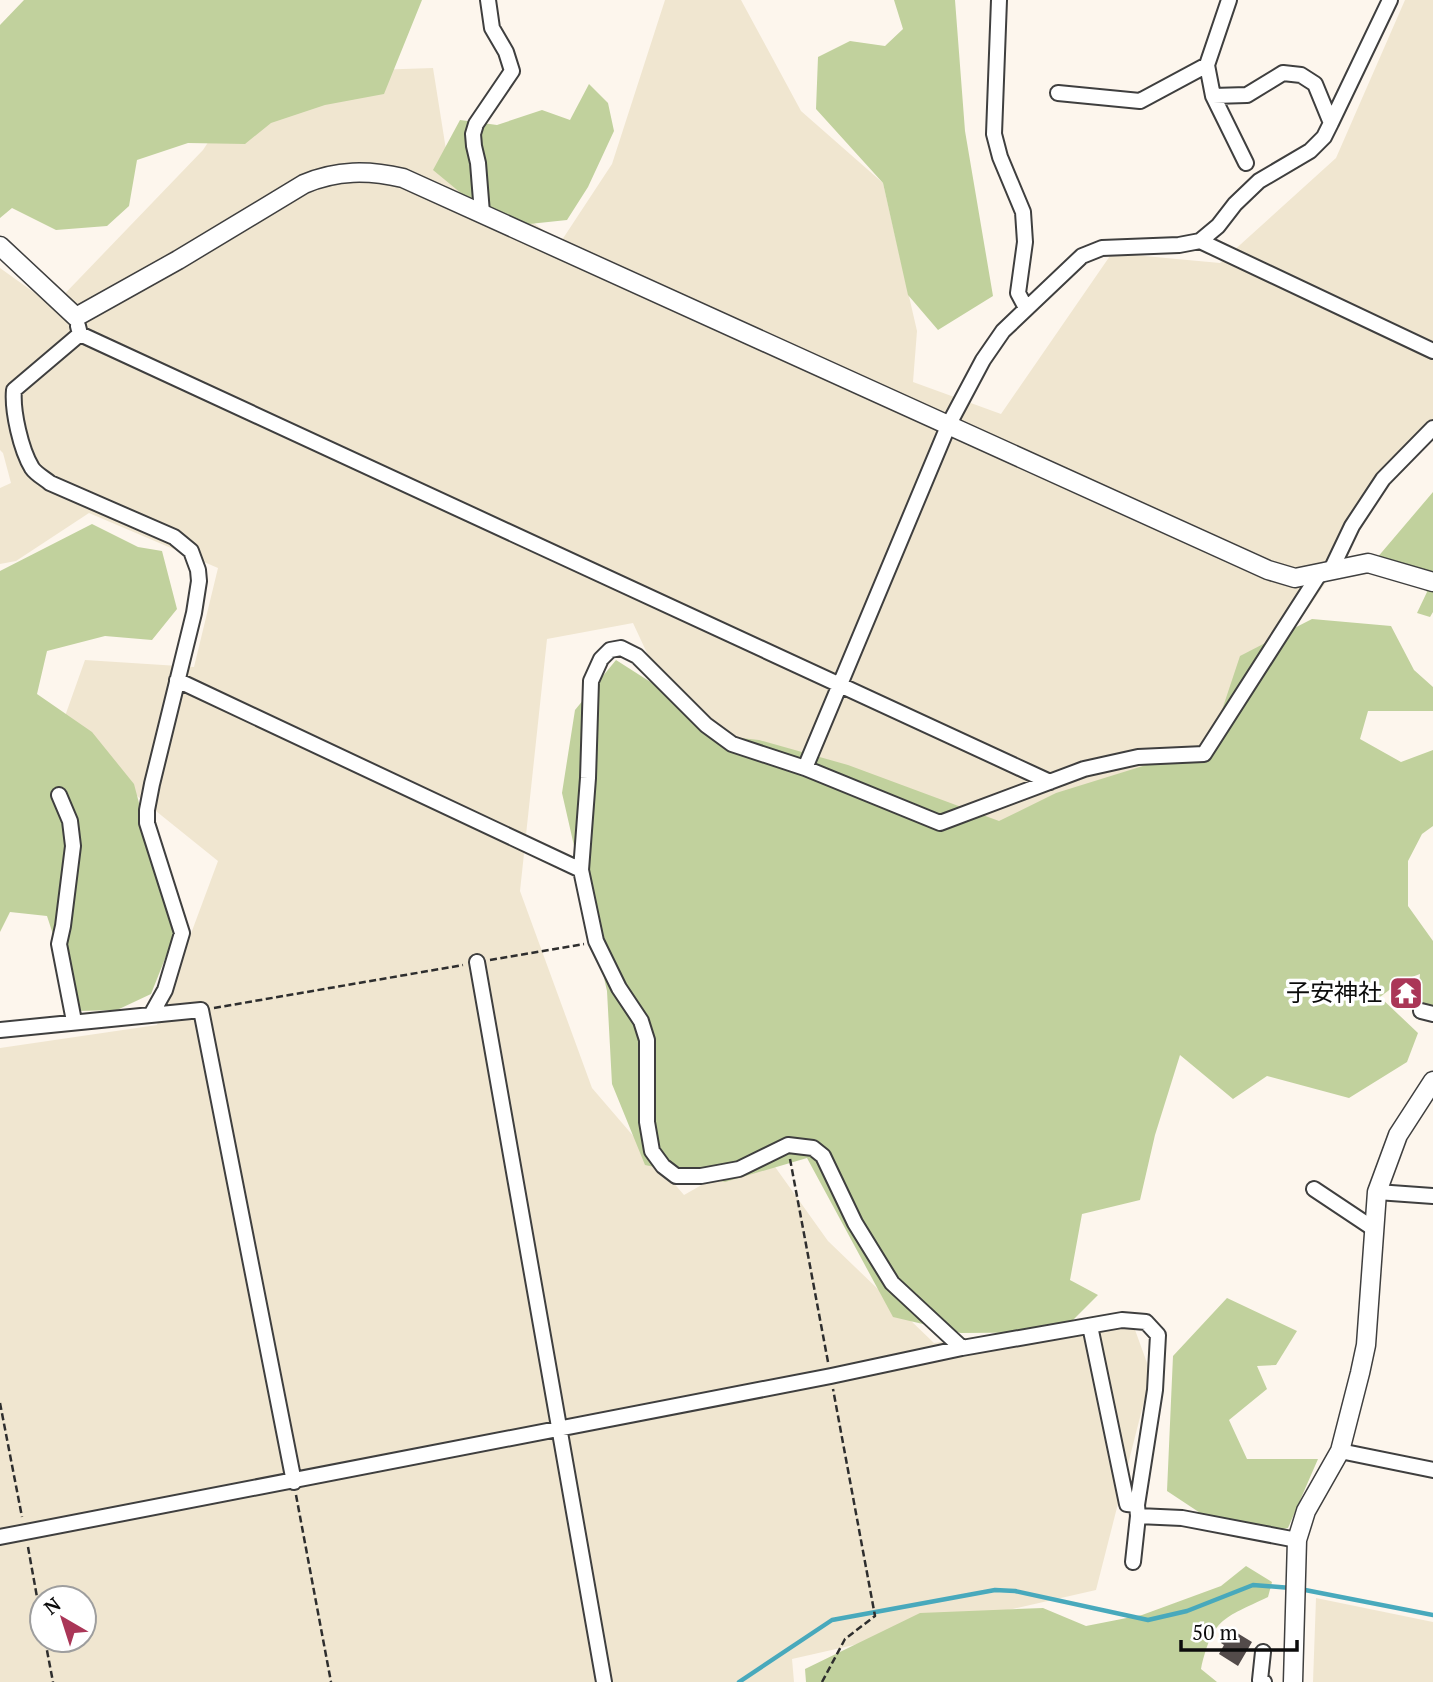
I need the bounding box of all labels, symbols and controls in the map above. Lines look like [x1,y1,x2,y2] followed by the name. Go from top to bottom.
[1387,974,1425,1012] temple icon: 子安神社
[1286,976,1382,1008] place label: 子安神社
[28,1584,98,1654] north arrow
[39,1591,66,1620] text: N
[1181,1608,1296,1652] scale bar
[1192,1618,1238,1646] text: 50 m

